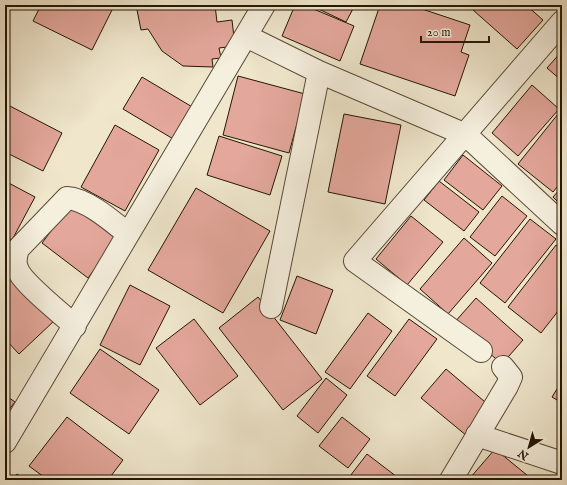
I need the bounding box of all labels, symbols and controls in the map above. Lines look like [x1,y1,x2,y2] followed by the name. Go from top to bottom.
[421,18,489,44] scale bar
[427,25,450,40] text: 20 m
[509,427,549,467] north arrow
[515,445,532,463] text: N

